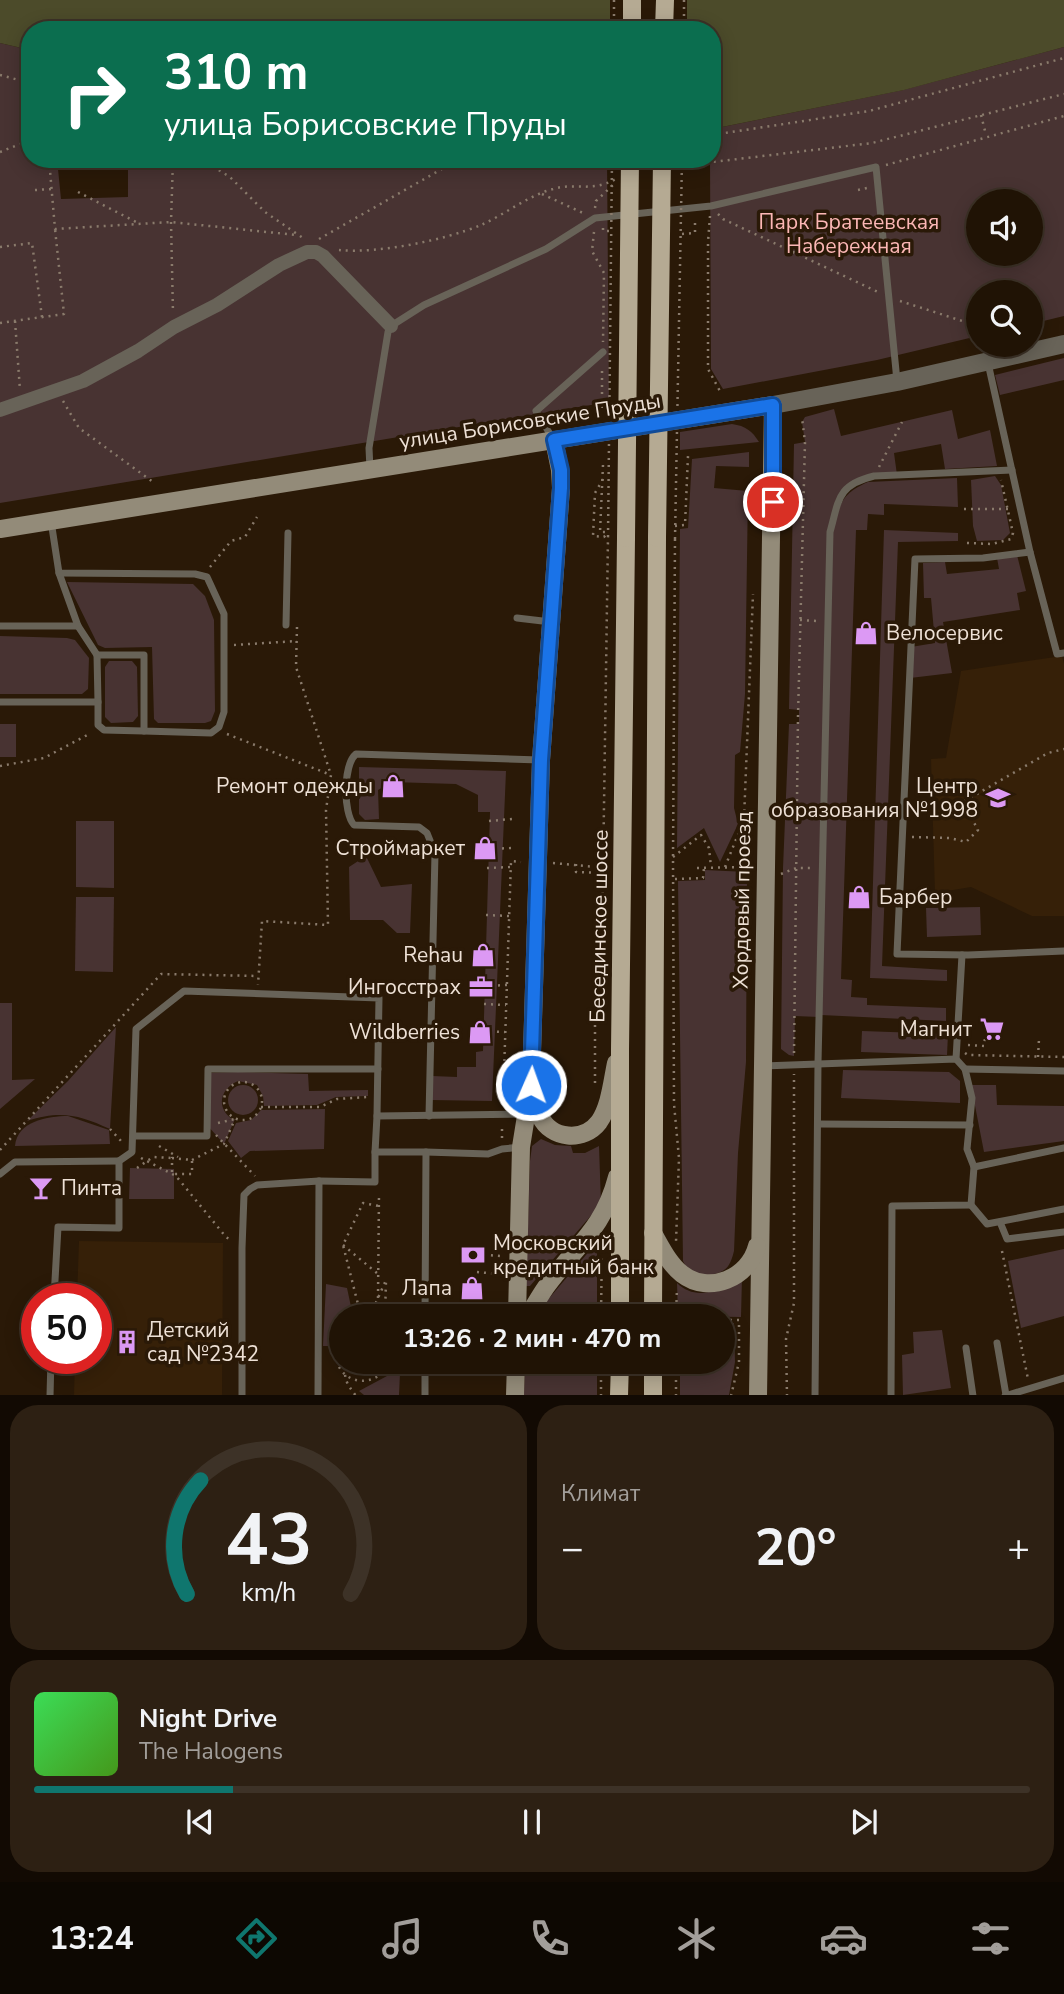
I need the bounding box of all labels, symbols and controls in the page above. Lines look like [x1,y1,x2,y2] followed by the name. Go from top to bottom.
[164,39,308,106] text: 310 m
[49,49,140,140] icon: right
[164,103,567,146] text: улица Борисовские Пруды
[966,189,1043,357] map controls
[966,189,1043,266] button: sound
[759,208,939,260] park label: Парк Братеевская Набережная
[966,280,1043,357] button: search
[397,386,663,456] street label: улица Борисовские Пруды
[743,472,803,532] pin
[754,483,792,521] icon: arrive
[852,619,880,647] shop icon: Велосервис
[886,619,1003,647] place label: Велосервис
[216,772,373,800] place label: Ремонт одежды
[379,772,407,800] shop icon: Ремонт одежды
[771,772,978,824] place label: Центр образования №1998
[984,784,1012,812] school or university icon: Центр образования №1998
[726,811,758,989] street label: Хордовый проезд
[583,829,615,1023] street label: Бесединское шоссе
[336,834,466,862] place label: Строймаркет
[471,834,499,862] shop icon: Строймаркет
[845,883,873,911] shop icon: Барбер
[879,883,952,911] place label: Барбер
[403,941,463,969] place label: Rehau
[469,941,497,969] shop icon: Rehau
[348,973,461,1001] place label: Ингосстрах
[467,973,495,1001] office icon: Ингосстрах
[900,1015,973,1043] place label: Магнит
[978,1015,1006,1043] supermarket icon: Магнит
[349,1018,460,1046] place label: Wildberries
[466,1018,494,1046] shop icon: Wildberries
[494,1048,568,1122] position arrow
[27,1174,55,1202] bar icon: Пинта
[61,1174,122,1202] place label: Пинта
[493,1229,655,1281] place label: Московский кредитный банк
[459,1241,487,1269] bank icon: Московский кредитный банк
[402,1274,452,1302] place label: Лапа
[458,1274,486,1302] shop icon: Лапа
[21,1283,112,1374] speed limit sign: 50
[147,1316,259,1368] place label: Детский сад №2342
[403,1321,661,1356] text: 13:26 · 2 мин · 470 m
[113,1328,141,1356] building icon: Детский сад №2342
[561,1478,640,1509] text: Климат
[225,1490,312,1590] text: 43
[754,1512,837,1583] text: 20°
[561,1523,584,1574] text: −
[1007,1523,1030,1574] text: +
[241,1575,296,1609] text: km/h
[139,1701,277,1736] text: Night Drive
[139,1736,283,1767] text: The Halogens
[181,1803,219,1841] icon: previous
[513,1803,551,1841] icon: pause
[845,1803,883,1841] icon: next
[232,1914,281,1963] icon: directions
[378,1914,427,1963] icon: music
[525,1914,574,1963] icon: phone
[672,1914,721,1963] icon: climate
[819,1914,868,1963] icon: car
[966,1914,1015,1963] icon: filters
[49,1917,134,1960] text: 13:24

